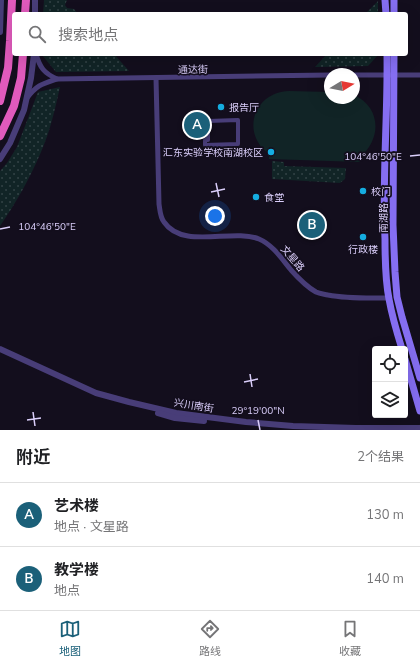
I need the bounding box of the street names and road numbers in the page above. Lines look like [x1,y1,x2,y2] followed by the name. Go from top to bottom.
[178,63,208,77] street label: 通达街
[377,203,391,233] street label: 南湖路
[277,243,307,275] street label: 文星路
[173,396,215,416] street label: 兴川南街

